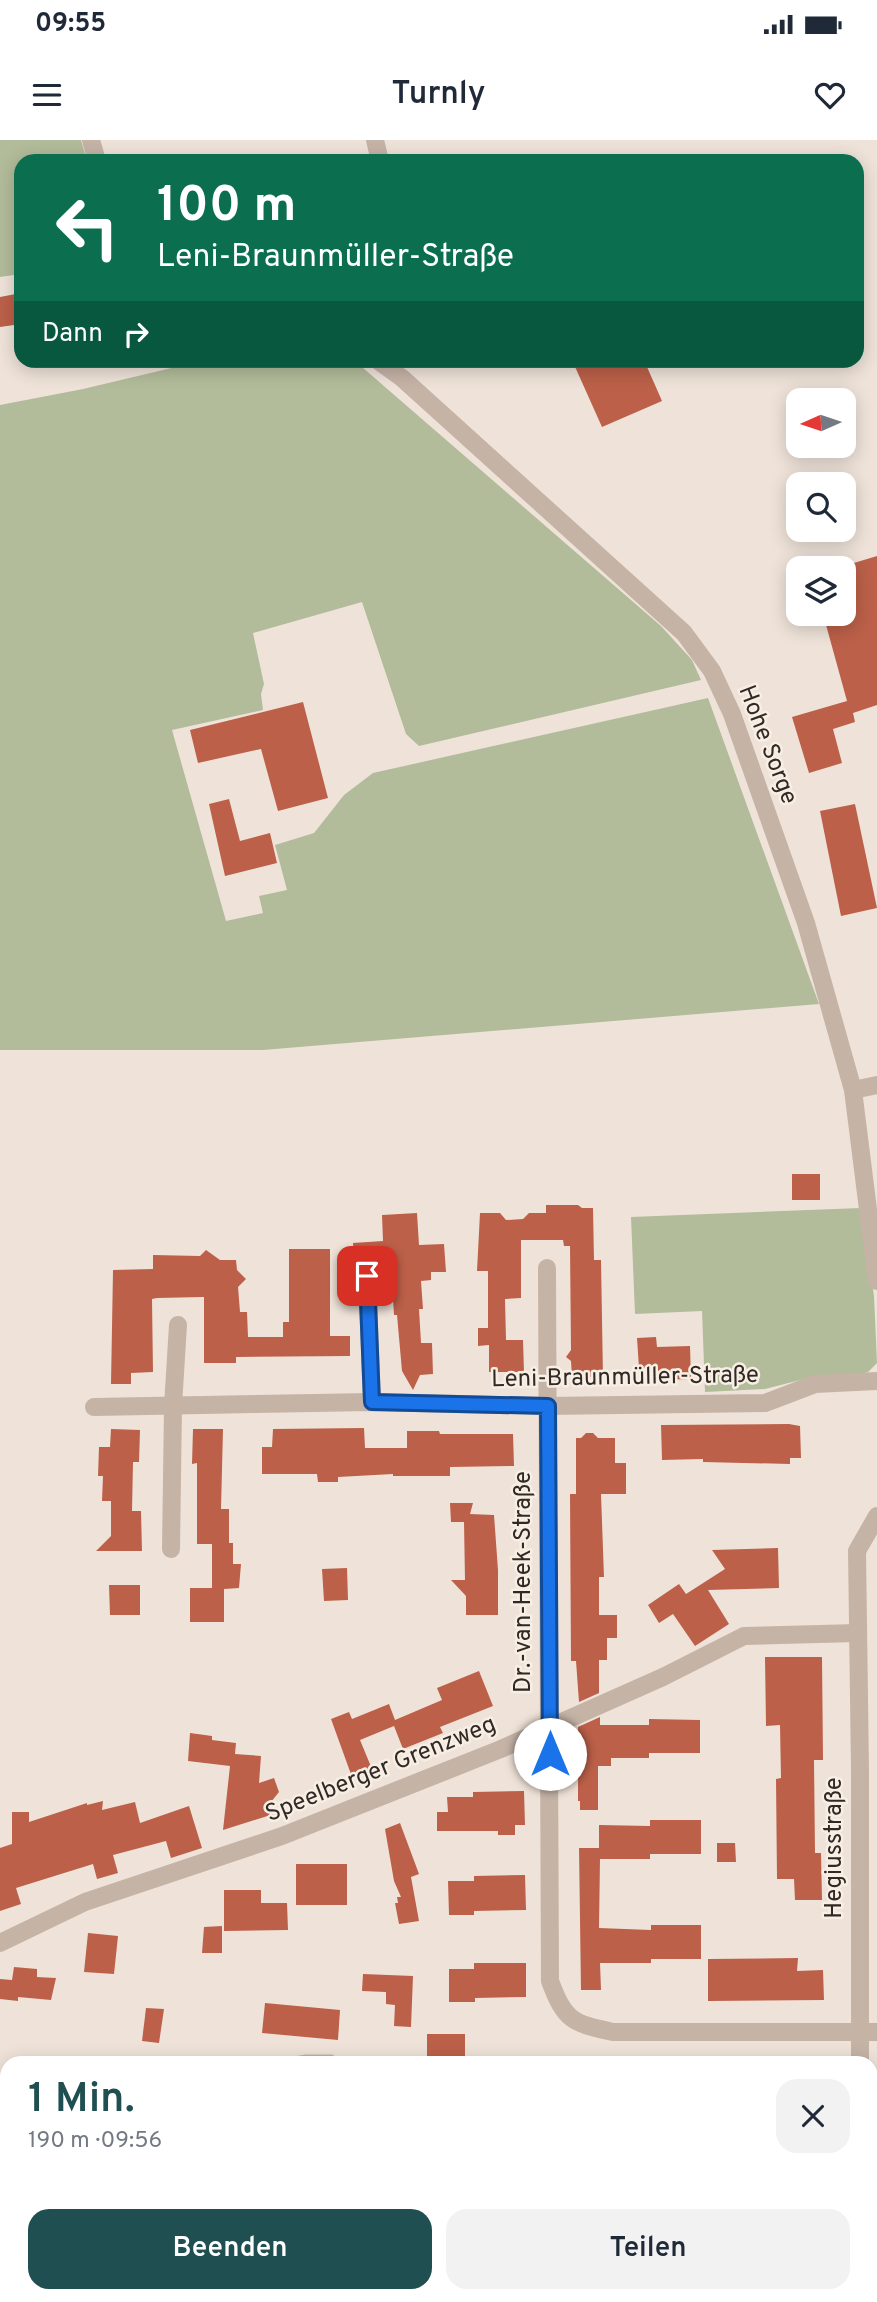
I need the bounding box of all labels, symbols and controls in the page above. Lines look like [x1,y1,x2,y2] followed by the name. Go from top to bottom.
[35,8,106,41] text: 09:55
[391,75,486,115] text: Turnly
[28,76,66,114] icon: menu
[811,76,849,114] icon: heart
[157,177,296,239] text: 100 m
[42,182,133,273] icon: left
[157,238,514,278] text: Leni-Braunmüller-Straße
[117,315,155,353] icon: right
[42,318,103,351] text: Dann
[786,388,856,458] north arrow
[786,388,856,626] map controls
[786,472,856,542] button: search
[786,556,856,626] button: layers
[731,681,803,809] street label: Hohe Sorge
[337,1246,397,1306] pin
[348,1257,386,1295] icon: arrive
[491,1361,759,1395] street label: Leni-Braunmüller-Straße
[509,1471,539,1693] street label: Dr.-van-Heek-Straße
[261,1710,501,1830] street label: Speelberger Grenzweg
[513,1717,587,1791] position arrow
[820,1777,850,1919] street label: Hegiusstraße
[28,2074,135,2127] text: 1 Min.
[776,2079,850,2153] button: close
[28,2127,162,2156] text: 190 m · 09:56
[28,2209,432,2289] button: Beenden
[446,2209,850,2289] button: Teilen

